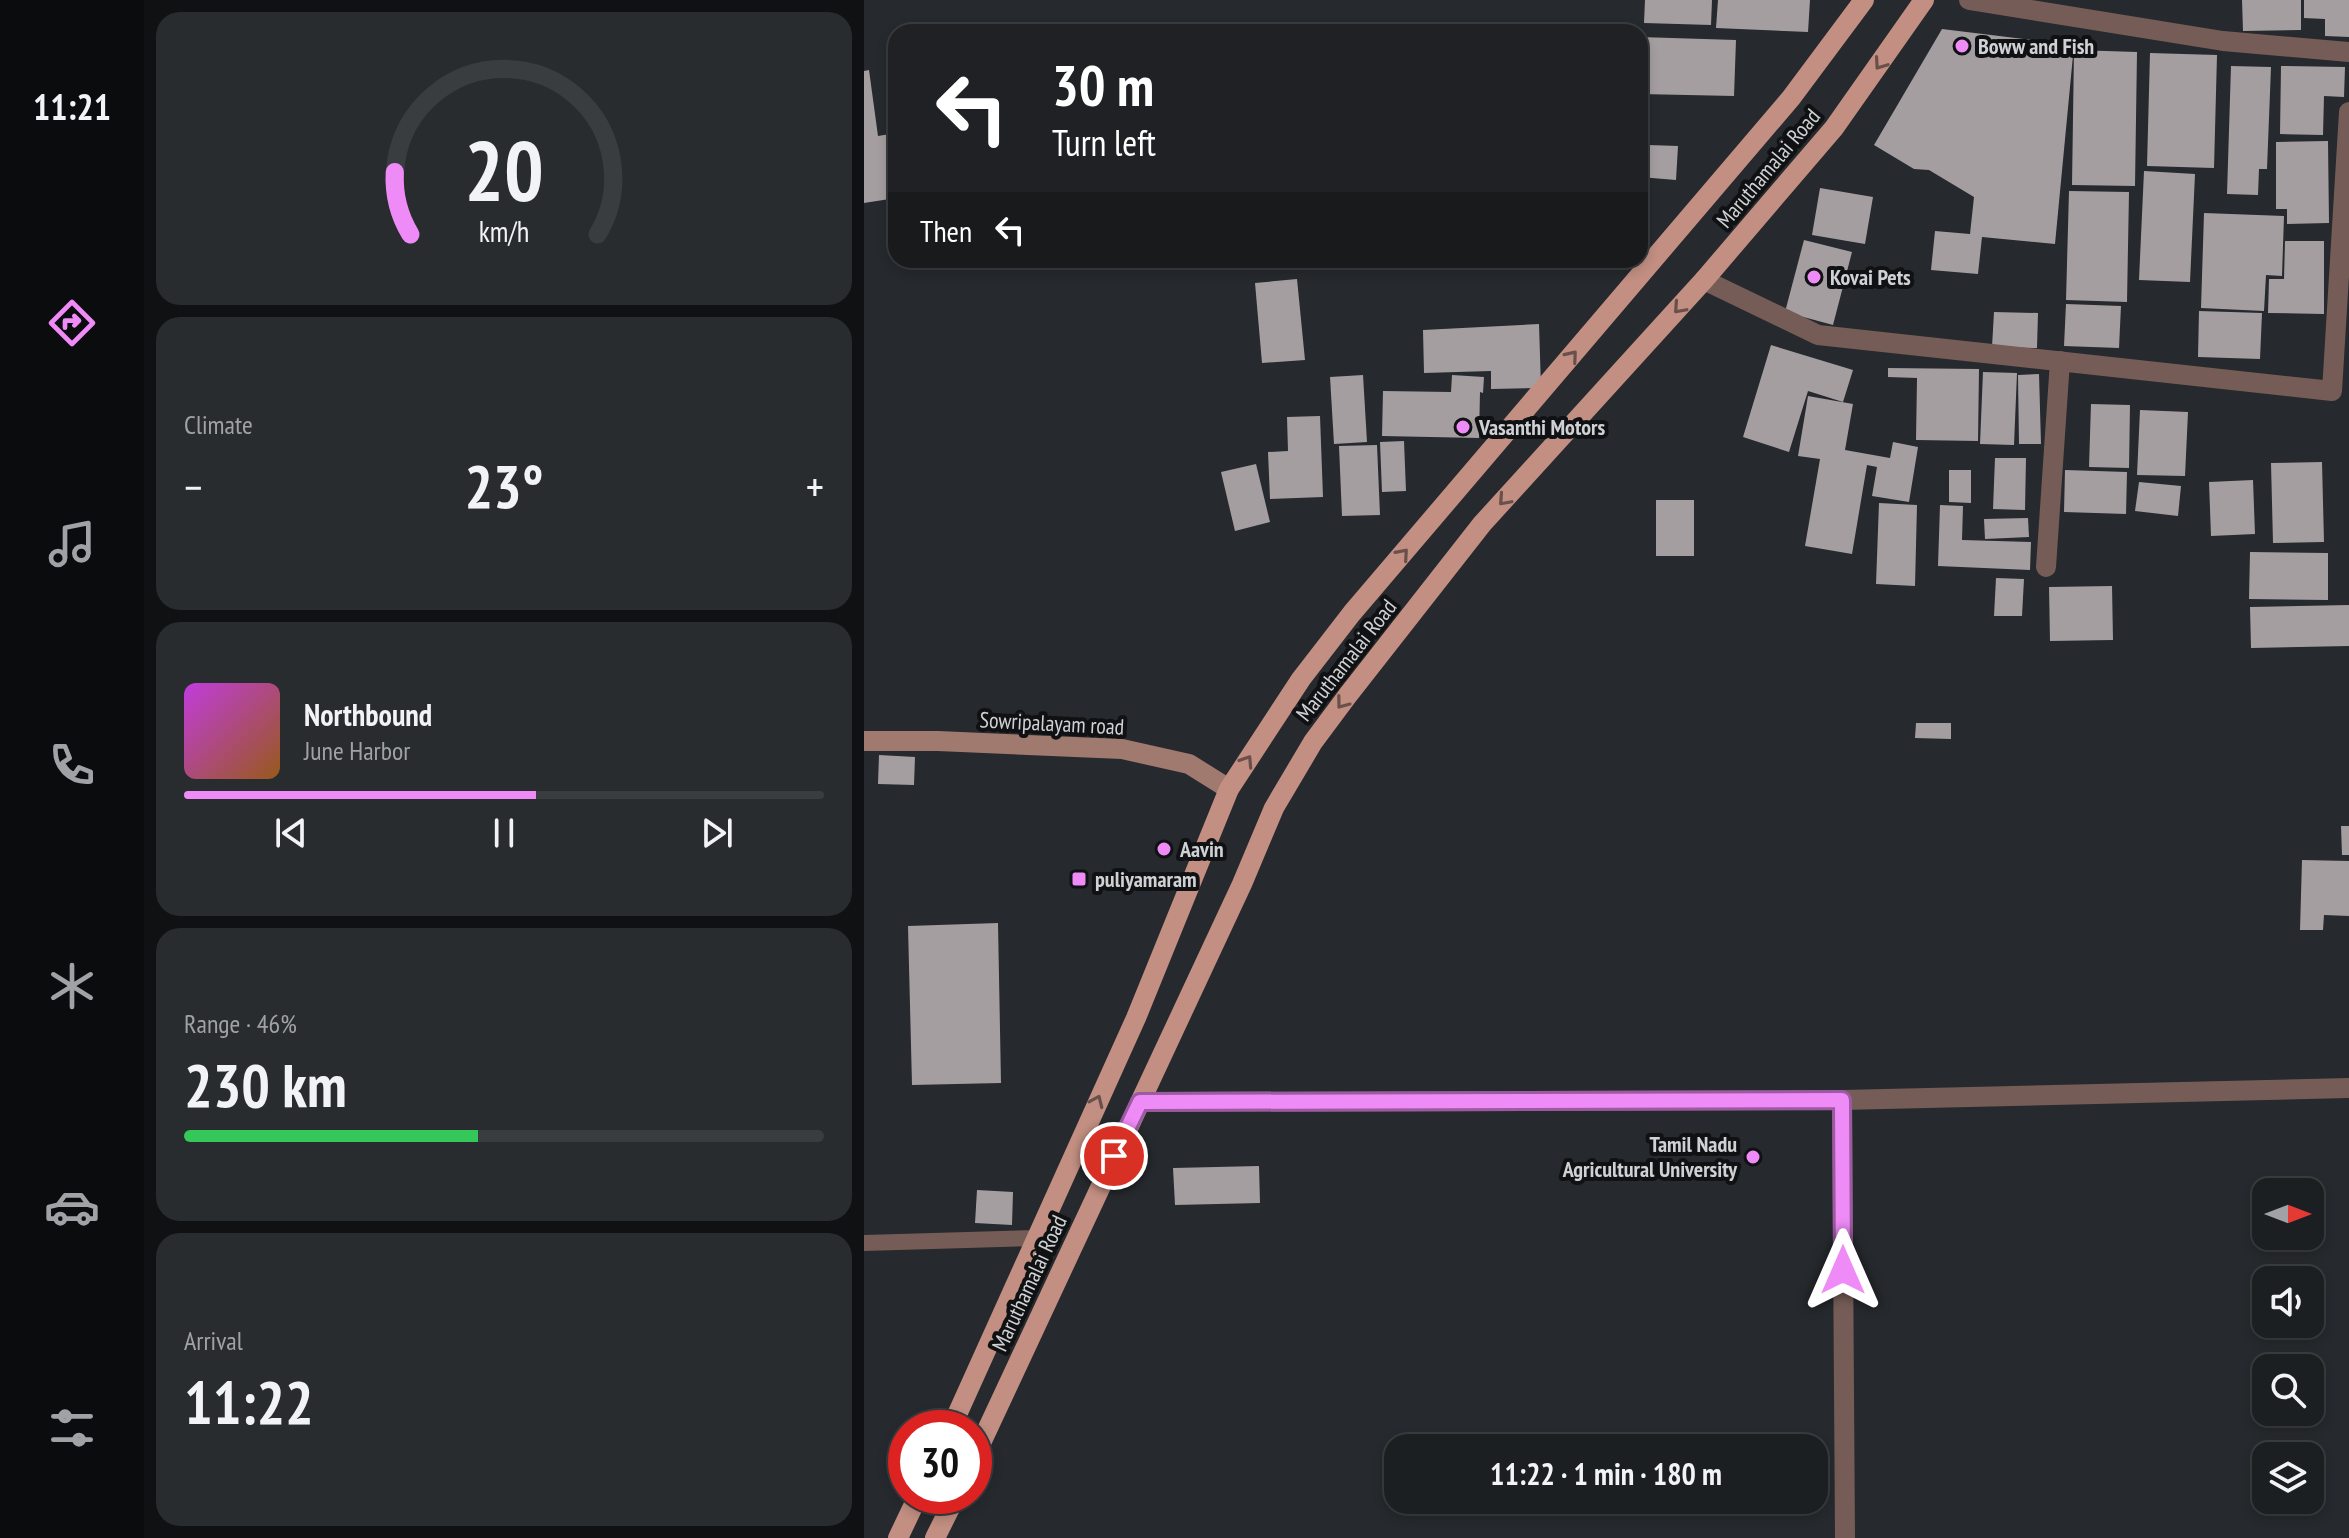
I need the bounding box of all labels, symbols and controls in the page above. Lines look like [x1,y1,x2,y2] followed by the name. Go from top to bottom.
[1978,32,2094,60] place label: Boww and Fish
[1953,37,1971,55] marker: Boww and Fish
[1052,49,1154,121] text: 30 m
[1875,55,1890,69] one-way arrow
[920,56,1024,160] icon: left
[33,83,111,130] text: 11:21
[1710,103,1826,233] street label: Maruthamalai Road
[464,115,544,223] text: 20
[1052,119,1156,166] text: Turn left
[988,208,1032,252] icon: left
[920,211,972,250] text: Then
[479,213,529,250] text: km/h
[1830,263,1911,291] place label: Kovai Pets
[1805,268,1823,286] marker: Kovai Pets
[44,295,100,351] icon: directions
[1674,298,1688,313] one-way arrow
[1562,351,1577,365] one-way arrow
[184,408,253,441] text: Climate
[1478,413,1606,441] place label: Vasanthi Motors
[1454,418,1472,436] marker: Vasanthi Motors
[464,447,544,525] text: 23°
[184,458,202,515] text: −
[806,458,824,515] text: +
[1499,491,1514,505] one-way arrow
[44,516,100,572] icon: music
[1393,548,1408,563] one-way arrow
[1290,593,1402,727] street label: Maruthamalai Road
[1337,694,1352,709] one-way arrow
[304,695,432,734] text: Northbound
[979,705,1125,741] street label: Sowripalayam road
[304,734,410,767] text: June Harbor
[44,737,100,793] icon: phone
[1238,756,1253,770] one-way arrow
[269,811,313,855] icon: previous
[482,811,526,855] icon: pause
[695,811,739,855] icon: next
[1179,835,1224,863] place label: Aavin
[1155,840,1173,858] marker: Aavin
[1095,865,1197,893] place label: puliyamaram
[1070,870,1088,888] marker: puliyamaram
[44,958,100,1014] icon: climate
[184,1007,297,1040] text: Range · 46%
[184,1046,347,1124] text: 230 km
[1088,1095,1104,1109] one-way arrow
[1080,1122,1148,1190] pin
[1562,1130,1738,1183] place label: Tamil Nadu Agricultural University
[1092,1134,1136,1178] icon: arrive
[1744,1148,1762,1166] marker: Tamil Nadu Agricultural University
[2252,1178,2324,1250] north arrow
[2252,1178,2324,1514] map controls
[44,1179,100,1235] icon: car
[985,1210,1073,1356] street label: Maruthamalai Road
[1801,1228,1885,1312] position arrow
[2252,1266,2324,1338] button: sound
[184,1324,243,1357] text: Arrival
[2252,1354,2324,1426] button: search
[184,1363,314,1441] text: 11:22
[44,1400,100,1456] icon: filters
[888,1410,992,1514] speed limit sign: 30
[2252,1442,2324,1514] button: layers
[1490,1454,1722,1493] text: 11:22 · 1 min · 180 m

